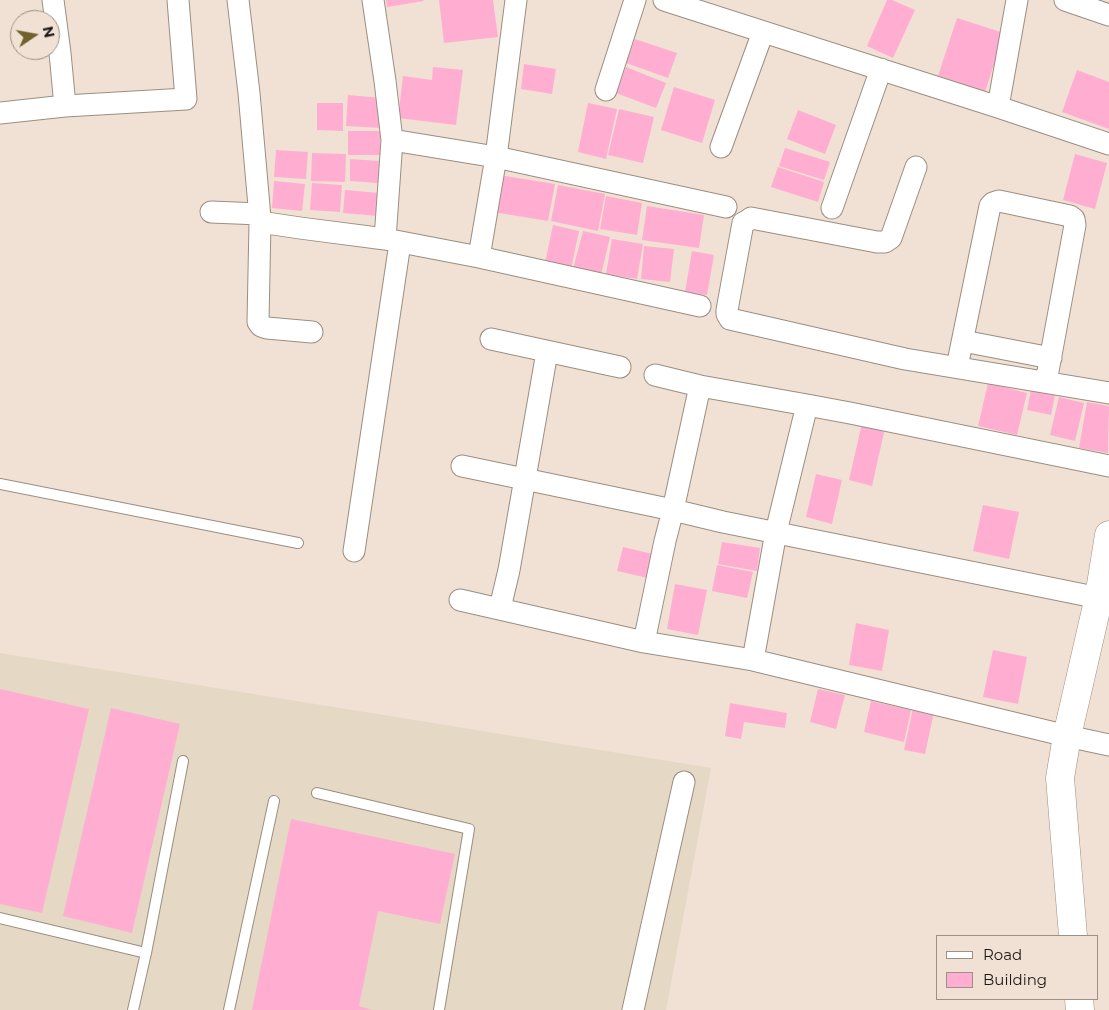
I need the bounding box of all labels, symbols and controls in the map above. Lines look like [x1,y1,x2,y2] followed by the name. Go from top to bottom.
[10,10,60,60] north arrow
[39,25,59,39] text: N
[936,935,1099,1000] legend
[983,945,1022,964] text: Road
[983,970,1047,989] text: Building

